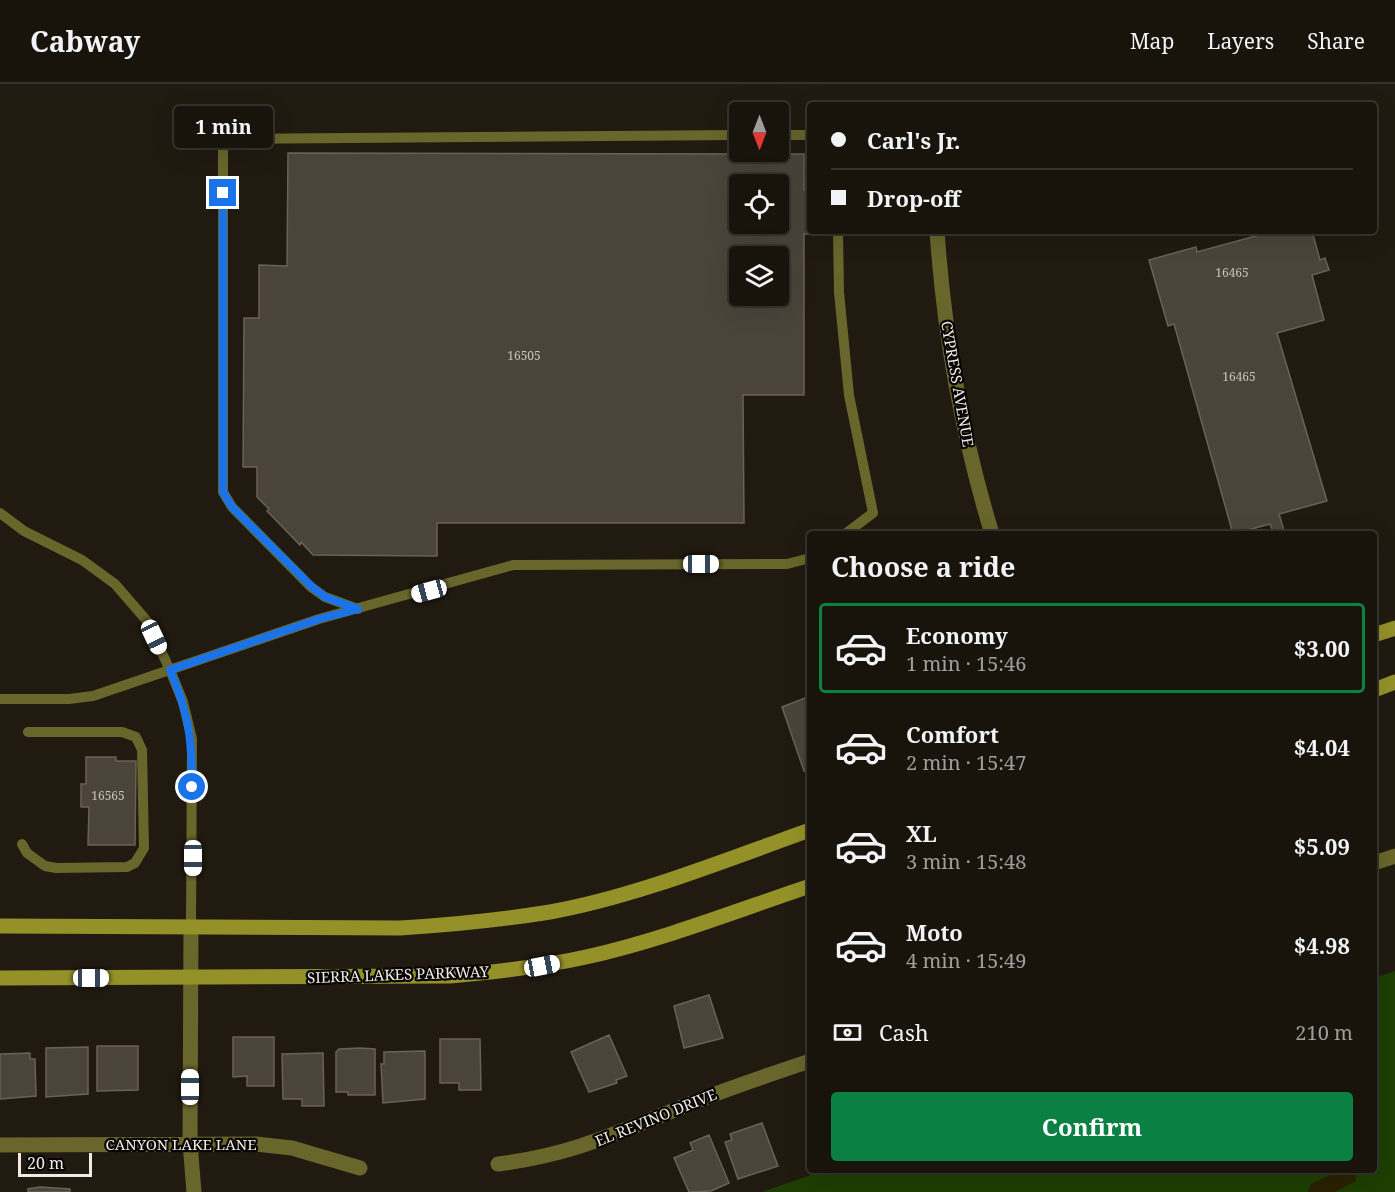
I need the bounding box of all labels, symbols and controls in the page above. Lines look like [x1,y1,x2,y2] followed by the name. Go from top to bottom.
[30,22,140,60] text: Cabway
[1130,27,1174,55] text: Map
[1207,27,1274,55] text: Layers
[1307,27,1365,55] text: Share
[729,102,789,162] north arrow
[729,102,789,306] map controls
[174,106,272,148] callout: 1 min
[195,113,252,140] text: 1 min
[867,125,960,155] text: Carl's Jr.
[729,174,789,234] button: locate
[209,179,236,206] route end
[867,183,960,213] text: Drop-off
[729,246,789,306] button: layers
[1215,264,1249,281] house number: 16465
[937,319,979,448] street label: CYPRESS AVENUE
[507,347,541,364] house number: 16505
[1222,368,1256,385] house number: 16465
[831,548,1016,585] text: Choose a ride
[683,555,719,573] car
[409,578,449,604] car
[138,617,170,657] car
[906,620,1008,650] text: Economy
[834,621,888,675] icon: car
[1294,633,1350,663] text: $3.00
[906,650,1026,677] text: 1 min · 15:46
[906,719,999,749] text: Comfort
[834,720,888,774] icon: car
[1294,732,1350,762] text: $4.04
[906,749,1026,776] text: 2 min · 15:47
[178,773,205,800] route start
[91,787,125,804] house number: 16565
[906,818,937,848] text: XL
[834,819,888,873] icon: car
[1294,831,1350,861] text: $5.09
[184,840,202,876] car
[906,848,1026,875] text: 3 min · 15:48
[906,917,963,947] text: Moto
[834,918,888,972] icon: car
[1294,930,1350,960] text: $4.98
[906,947,1026,974] text: 4 min · 15:49
[523,954,561,978] car
[307,961,490,987] street label: SIERRA LAKES PARKWAY
[73,969,109,987] car
[831,1016,864,1049] icon: cash
[879,1017,929,1047] text: Cash
[1295,1019,1353,1046] text: 210 m
[181,1069,199,1105] car
[592,1084,719,1151] street label: EL REVINO DRIVE
[831,1092,1353,1161] button: Confirm
[105,1134,257,1154] street label: CANYON LAKE LANE
[18,1150,92,1178] scale bar
[27,1152,64,1174] text: 20 m

